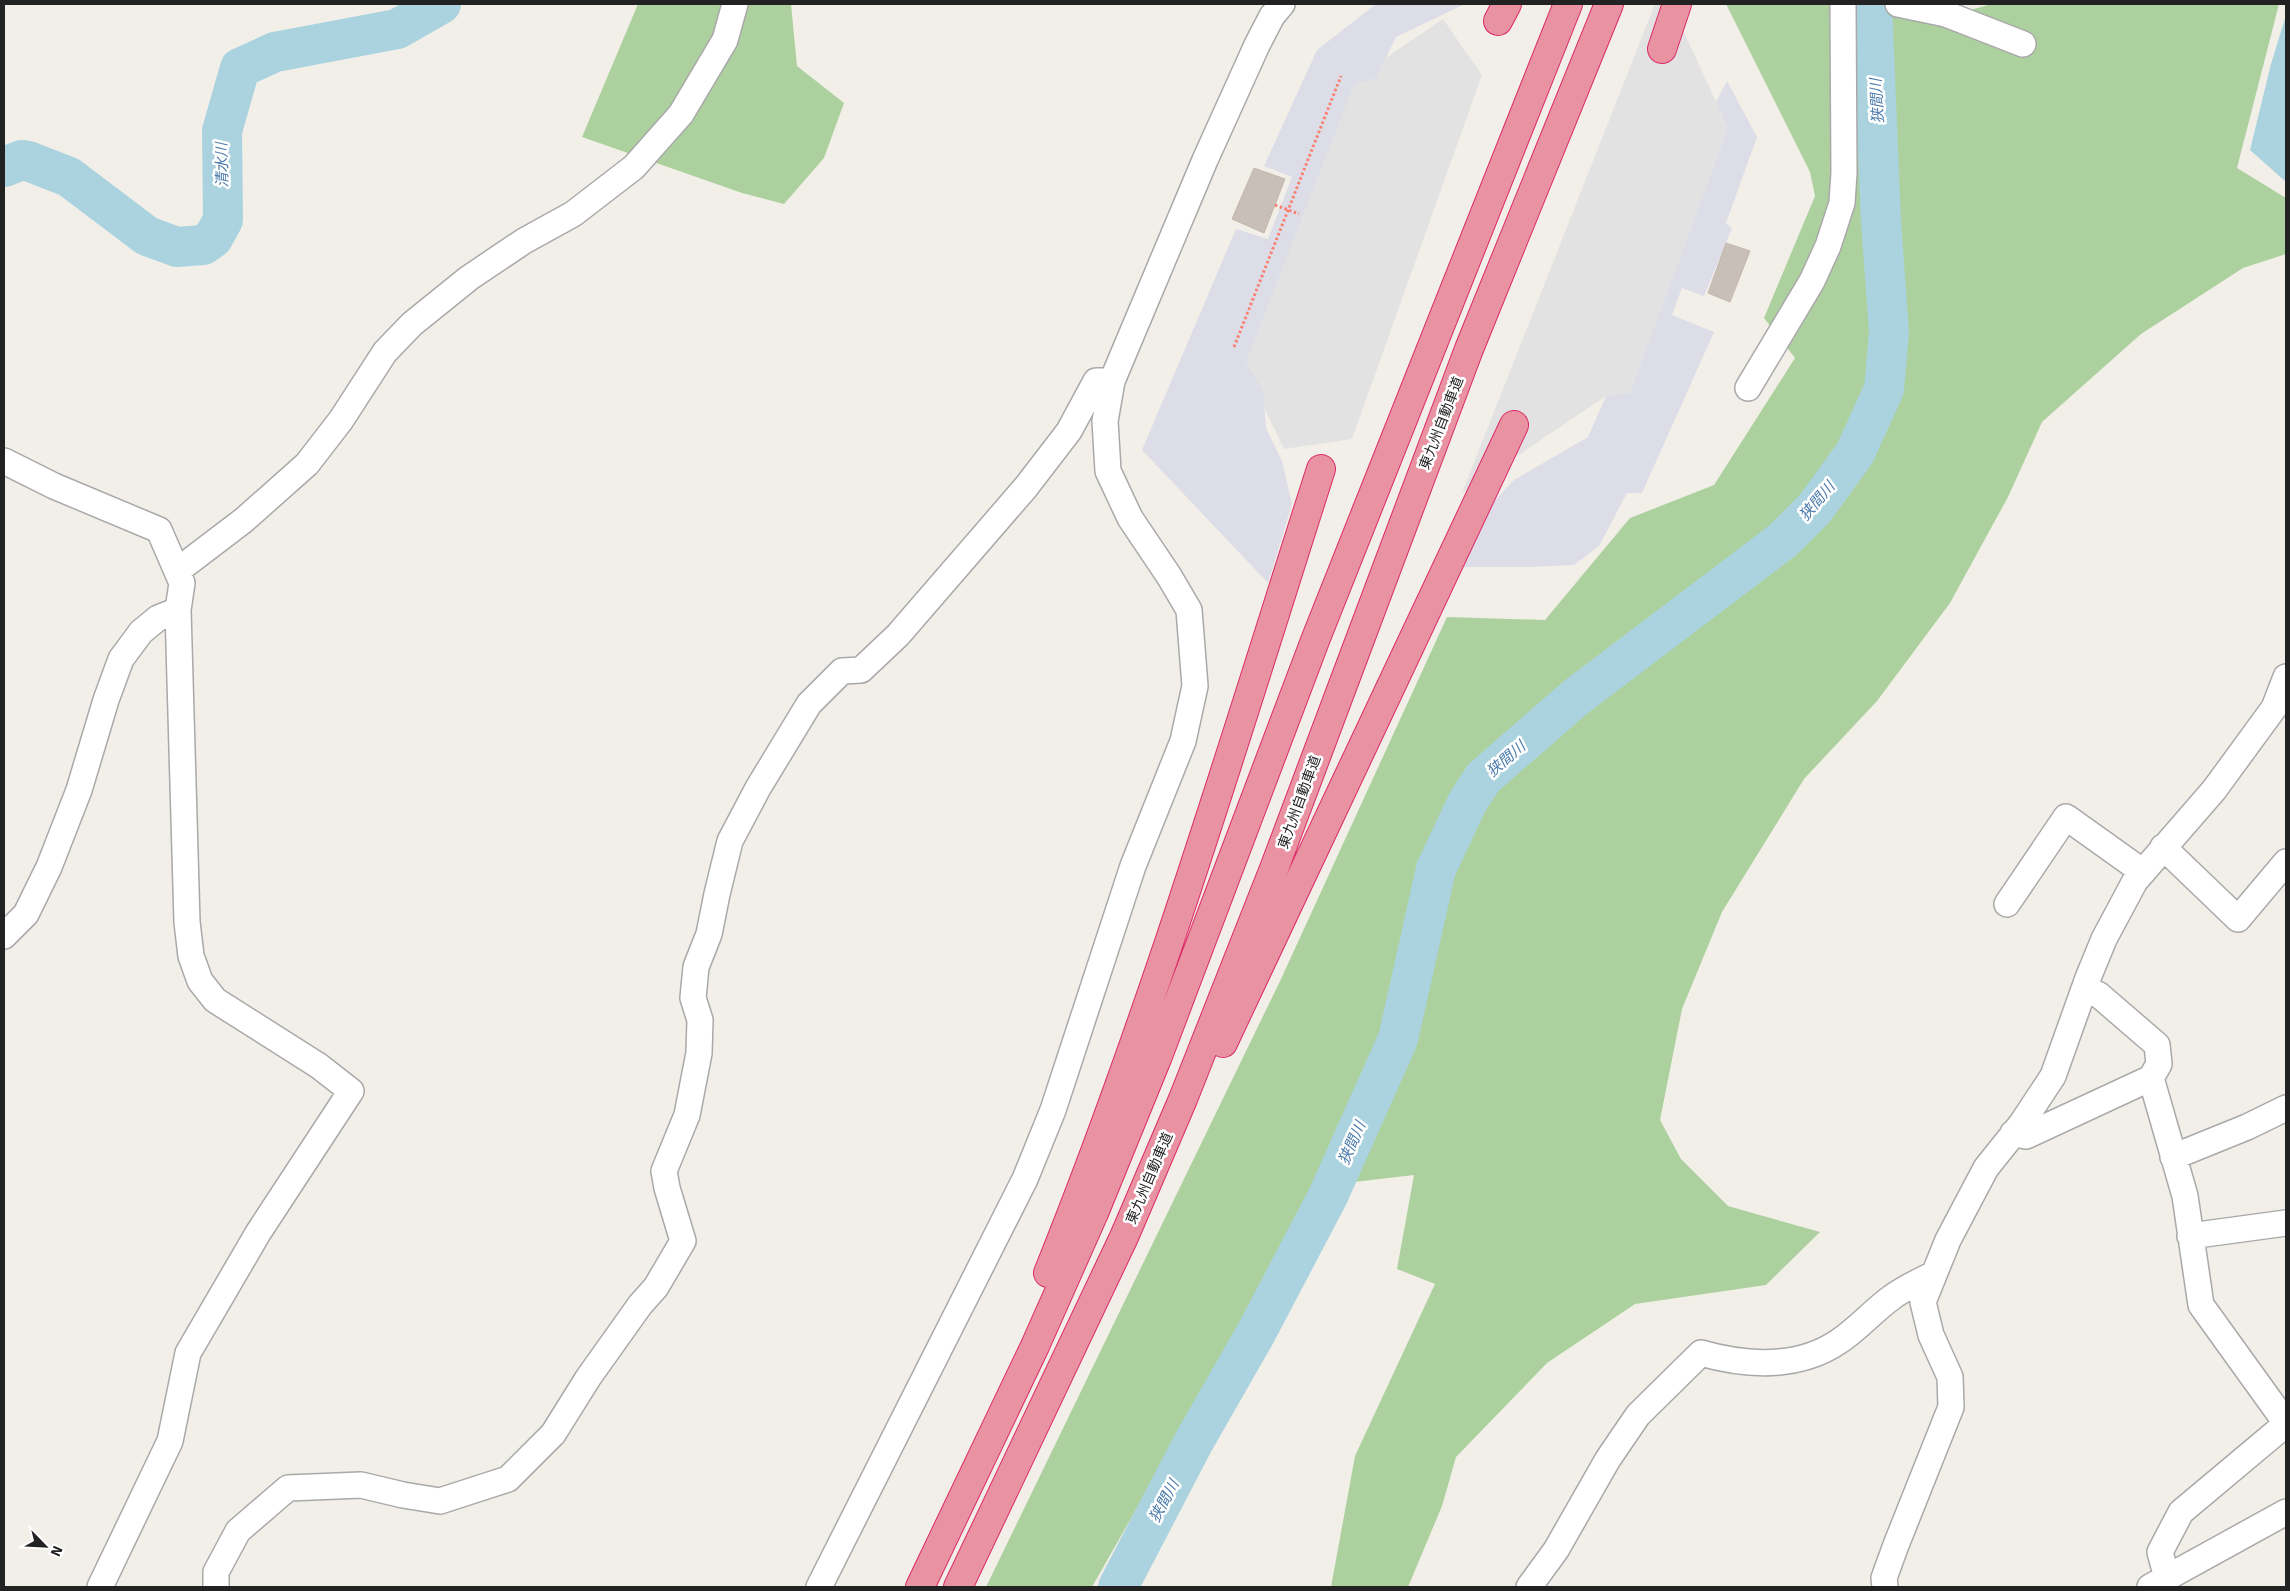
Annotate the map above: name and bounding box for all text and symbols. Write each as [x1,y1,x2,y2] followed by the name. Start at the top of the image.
[1867,76,1887,124] water label: 狭間川
[213,140,231,188] water label: 清水川
[1416,374,1467,472] street label: 東九州自動車道
[1796,476,1840,524] water label: 狭間川
[1483,736,1530,781] water label: 狭間川
[1275,753,1324,851] street label: 東九州自動車道
[1335,1117,1370,1167] water label: 狭間川
[1122,1130,1176,1227] street label: 東九州自動車道
[1145,1475,1183,1525] water label: 狭間川
[20,1521,70,1571] north arrow
[47,1543,66,1559] text: N

